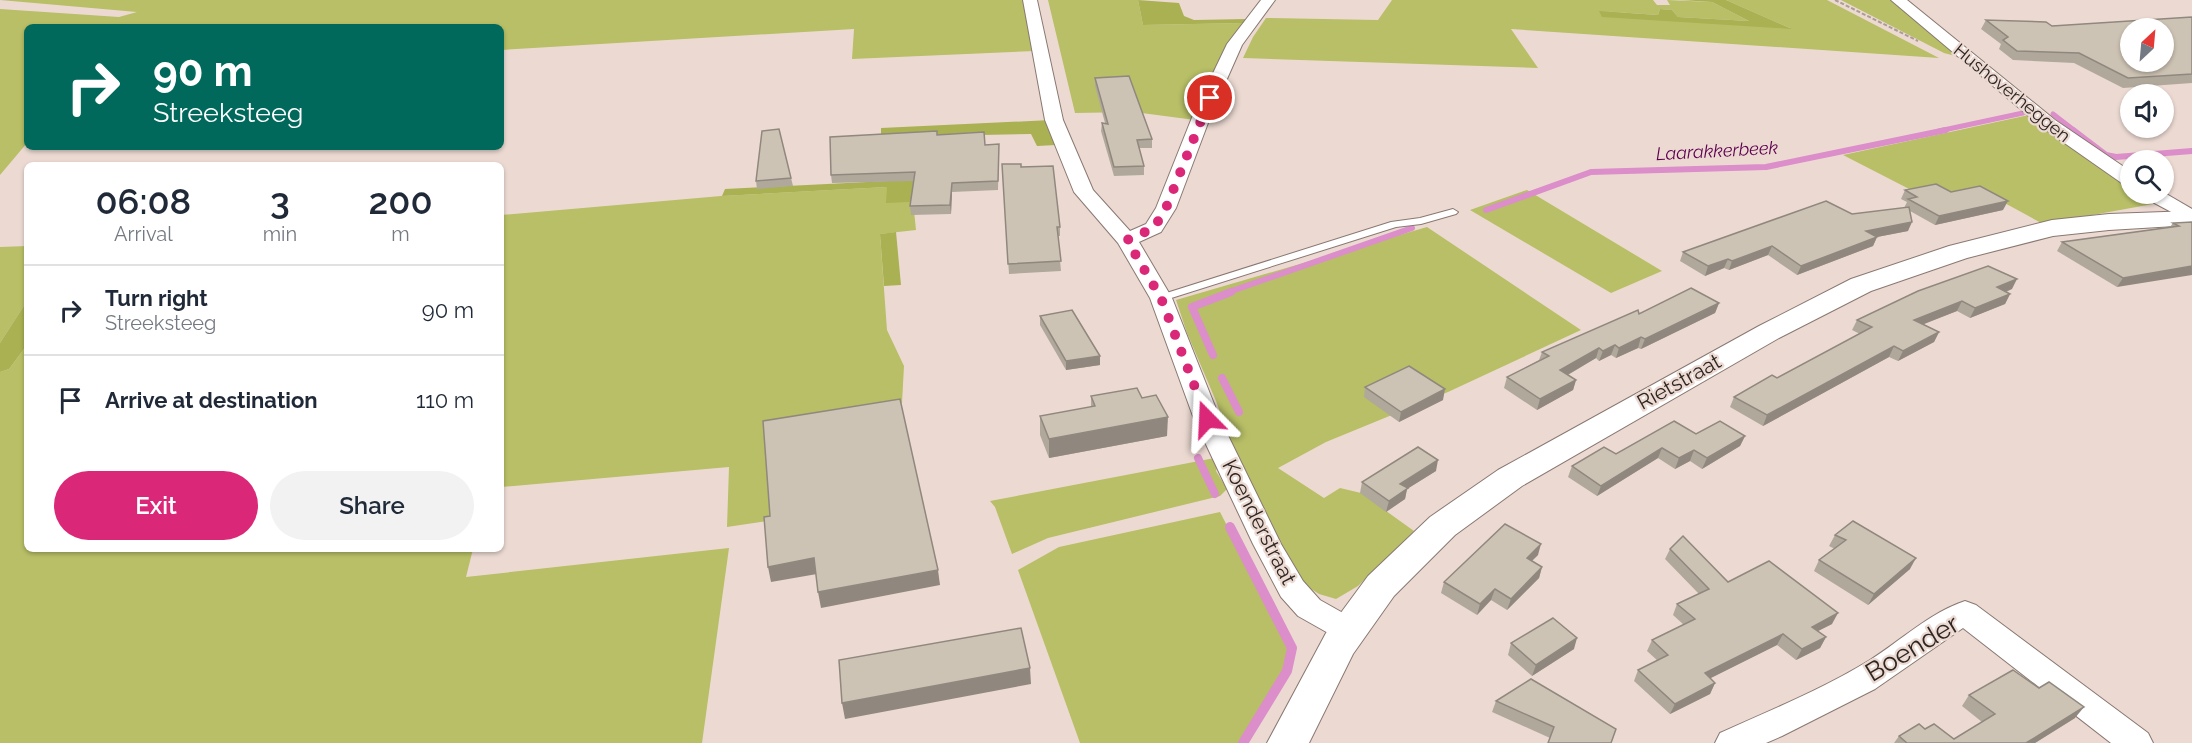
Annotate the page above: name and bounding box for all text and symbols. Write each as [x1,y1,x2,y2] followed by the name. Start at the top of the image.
[2120,18,2174,72] north arrow
[2120,18,2174,204] map controls
[1950,39,2075,146] street label: Hushoverheggen
[153,47,253,96] text: 90 m
[54,48,132,126] icon: right
[1184,72,1235,123] pin
[1193,81,1226,114] icon: arrive
[2120,84,2174,138] button: sound
[153,97,303,128] text: Streeksteeg
[1655,137,1779,164] water label: Laarakkerbeek
[2120,150,2174,204] button: search
[95,180,191,222] text: 06:08
[270,180,290,222] text: 3
[369,180,433,222] text: 200
[114,222,173,246] text: Arrival
[263,222,297,246] text: min
[391,222,410,246] text: m
[105,285,208,311] text: Turn right
[54,294,87,327] icon: right
[422,297,474,323] text: 90 m
[105,311,216,335] text: Streeksteeg
[1633,348,1725,415] street label: Rietstraat
[54,384,87,417] icon: arrive
[105,387,318,413] text: Arrive at destination
[416,387,474,413] text: 110 m
[1175,387,1239,451] position arrow
[1217,455,1302,588] street label: Koenderstraat
[54,471,258,540] button: Exit
[270,471,474,540] button: Share
[1860,608,1964,688] street label: Boender

